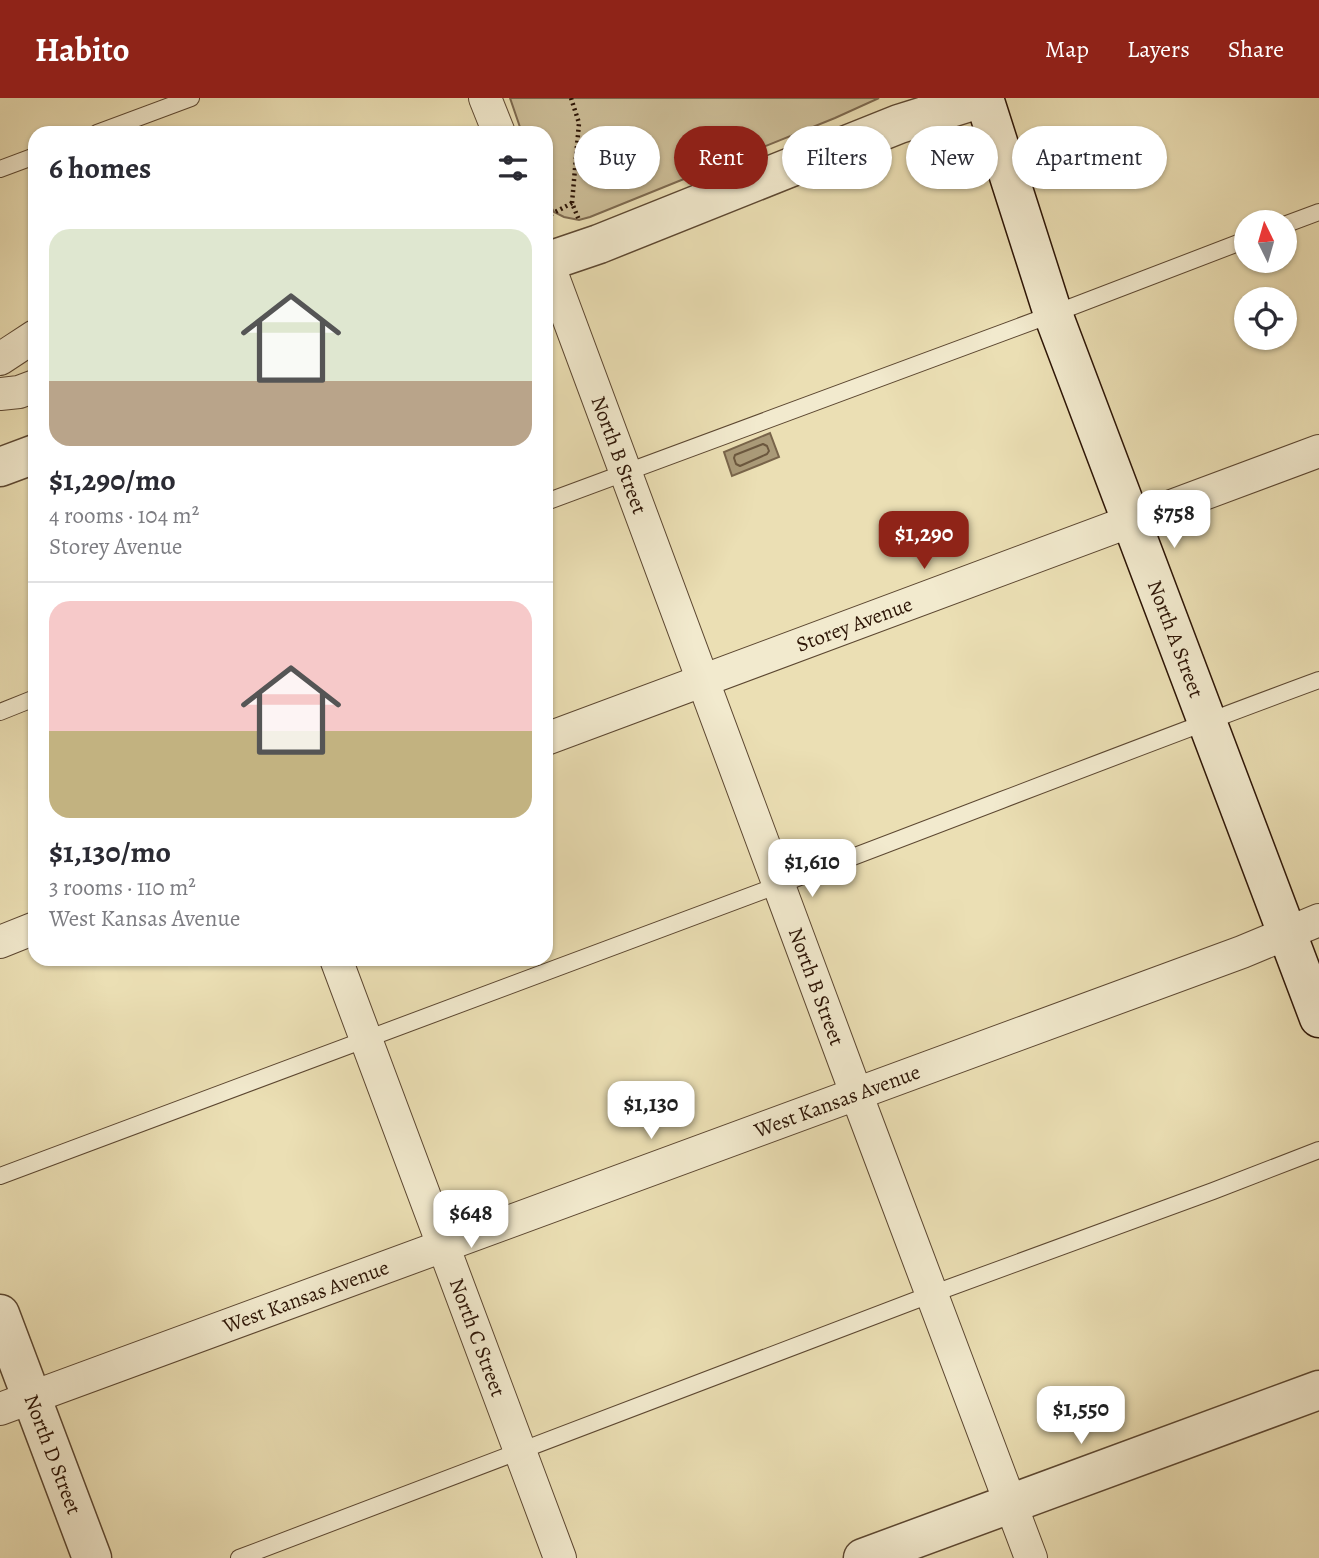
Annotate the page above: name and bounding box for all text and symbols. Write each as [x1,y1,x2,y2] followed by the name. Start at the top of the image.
[35,27,130,72] text: Habito
[1045,33,1089,65] text: Map
[1127,33,1190,65] text: Layers
[1228,33,1284,65] text: Share
[574,126,660,189] chip: Buy
[674,126,768,189] chip: Rent
[782,126,892,189] chip: Filters
[906,126,998,189] chip: New
[1012,126,1167,189] chip: Apartment
[49,148,151,188] text: 6 homes
[494,149,532,187] icon: filters
[1234,210,1297,273] north arrow
[1234,210,1297,350] map controls
[228,275,354,401] icon: home
[1234,287,1297,350] button: locate
[584,392,654,518] street label: North B Street
[49,460,176,500] text: $1,290/mo
[1133,490,1215,550] pin: $758
[1153,497,1195,528] text: $758
[49,500,199,531] text: 4 rooms · 104 m²
[867,512,981,571] pin: $1,290
[895,518,953,549] text: $1,290
[49,531,182,562] text: Storey Avenue
[1141,576,1211,702] street label: North A Street
[792,590,916,659] street label: Storey Avenue
[228,647,354,773] icon: home
[49,832,171,872] text: $1,130/mo
[755,840,869,899] pin: $1,610
[784,846,840,877] text: $1,610
[49,872,196,903] text: 3 rooms · 110 m²
[49,903,240,934] text: West Kansas Avenue
[782,923,851,1049] street label: North B Street
[749,1058,924,1145] street label: West Kansas Avenue
[594,1082,708,1141] pin: $1,130
[624,1088,678,1119] text: $1,130
[430,1190,512,1250] pin: $648
[449,1197,493,1228] text: $648
[218,1253,393,1340] street label: West Kansas Avenue
[443,1274,512,1401] street label: North C Street
[1024,1386,1138,1446] pin: $1,550
[18,1390,88,1518] street label: North D Street
[1053,1393,1109,1424] text: $1,550

